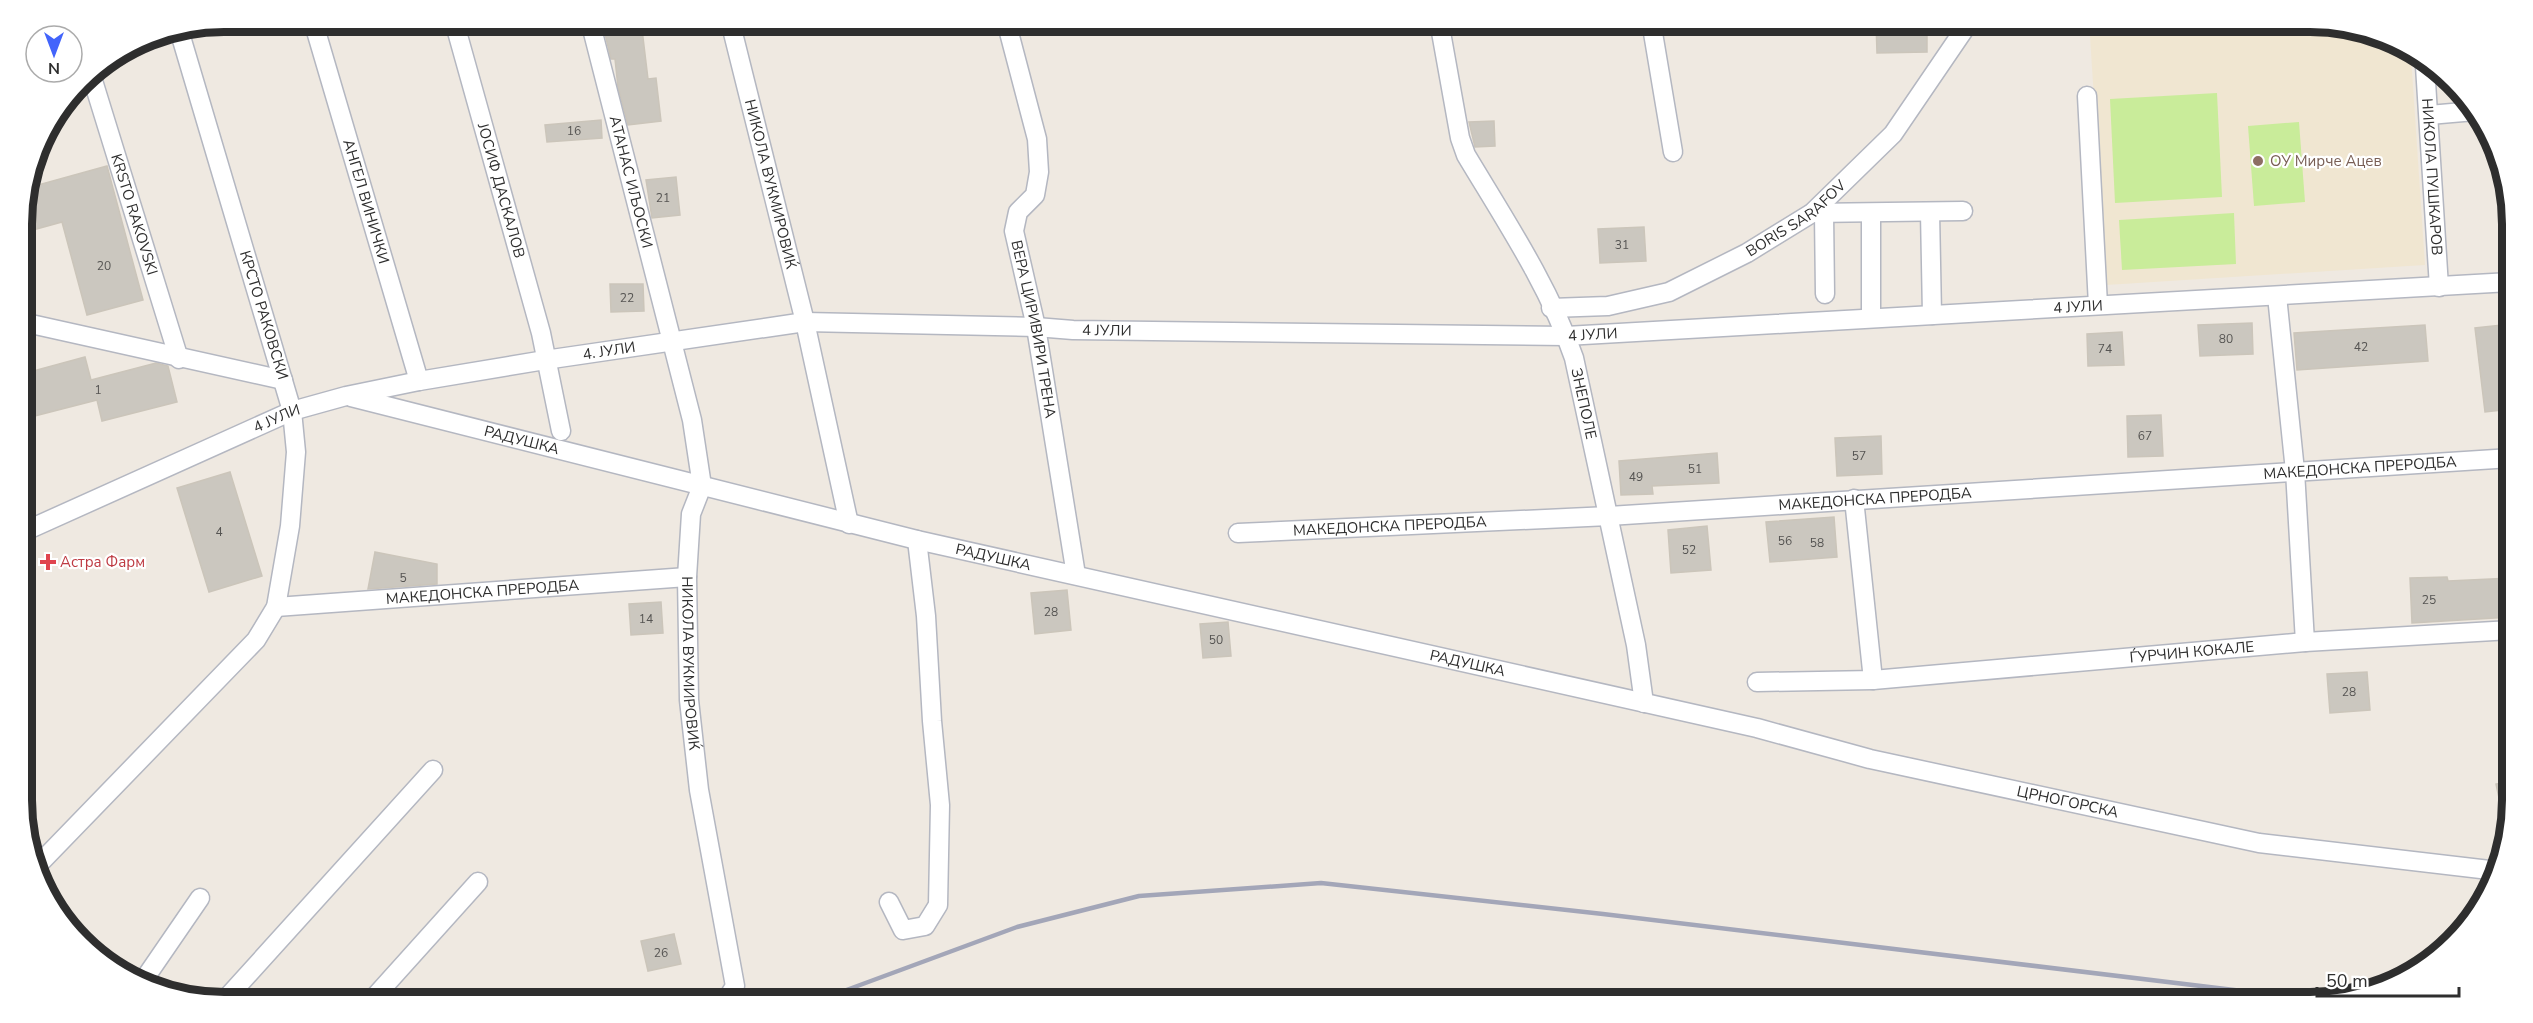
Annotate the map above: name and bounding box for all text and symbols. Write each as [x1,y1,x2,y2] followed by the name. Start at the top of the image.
[24,24,84,84] north arrow
[48,57,60,79] text: N
[740,97,801,271] street label: НИКОЛА ВУКМИРОВИЌ
[2417,98,2447,256] street label: НИКОЛА ПУШКАРОВ
[605,113,658,250] street label: AТАНАС ИЉОСКИ
[473,120,530,260] street label: ЈОСИФ ДАСКАЛОВ
[567,123,581,139] house number: 16
[338,137,394,266] street label: АНГЕЛ ВИНИЧКИ
[106,151,162,277] street label: KRSTO RAKOVSKI
[2270,151,2382,171] place label: ОУ Мирче Ацев
[2251,154,2265,168] marker: ОУ Мирче Ацев
[1742,175,1851,261] street label: BORIS SARAFOV
[656,190,670,206] house number: 21
[1615,237,1629,253] house number: 31
[1006,238,1061,420] street label: ВЕРА ЦИРИВИРИ ТРЕНА
[235,248,293,382] street label: КРСТО РАКОВСКИ
[97,258,111,274] house number: 20
[620,290,634,306] house number: 22
[2053,295,2103,318] street label: 4 ЈУЛИ
[1082,320,1132,341] street label: 4 ЈУЛИ
[1567,323,1618,346] street label: 4 ЈУЛИ
[2219,331,2233,347] house number: 80
[581,337,637,364] street label: 4. ЈУЛИ
[2354,339,2368,355] house number: 42
[2098,341,2112,357] house number: 74
[1566,366,1601,441] street label: ЗНЕПОЛЕ
[94,382,102,398] house number: 1
[250,399,302,437] street label: 4 ЈУЛИ
[482,421,561,459] street label: РАДУШКА
[2138,428,2152,444] house number: 67
[1852,448,1866,464] house number: 57
[2263,452,2457,484] street label: МАКЕДОНСКА ПРЕРОДБА
[1688,461,1702,477] house number: 51
[1629,469,1643,485] house number: 49
[1778,483,1972,515] street label: МАКЕДОНСКА ПРЕРОДБА
[1293,512,1487,540] street label: МАКЕДОНСКА ПРЕРОДБА
[215,524,223,540] house number: 4
[1778,533,1792,549] house number: 56
[1810,535,1824,551] house number: 58
[954,539,1033,575] street label: РАДУШКА
[1682,542,1696,558] house number: 52
[60,552,145,572] place label: Астра Фарм
[41,555,55,569] marker: Астра Фарм
[399,570,407,586] house number: 5
[385,575,580,609] street label: МАКЕДОНСКА ПРЕРОДБА
[677,576,705,751] street label: НИКОЛА ВУКМИРОВИЌ
[2422,592,2436,608] house number: 25
[1044,604,1058,620] house number: 28
[639,611,653,627] house number: 14
[1209,632,1223,648] house number: 50
[2129,637,2255,667] street label: ЃУРЧИН КОКАЛЕ
[1428,645,1507,681] street label: РАДУШКА
[2342,684,2356,700] house number: 28
[2015,781,2120,822] street label: ЦРНОГОРСКА
[654,945,668,961] house number: 26
[2317,960,2460,998] scale bar
[2326,969,2368,993] text: 50 m

